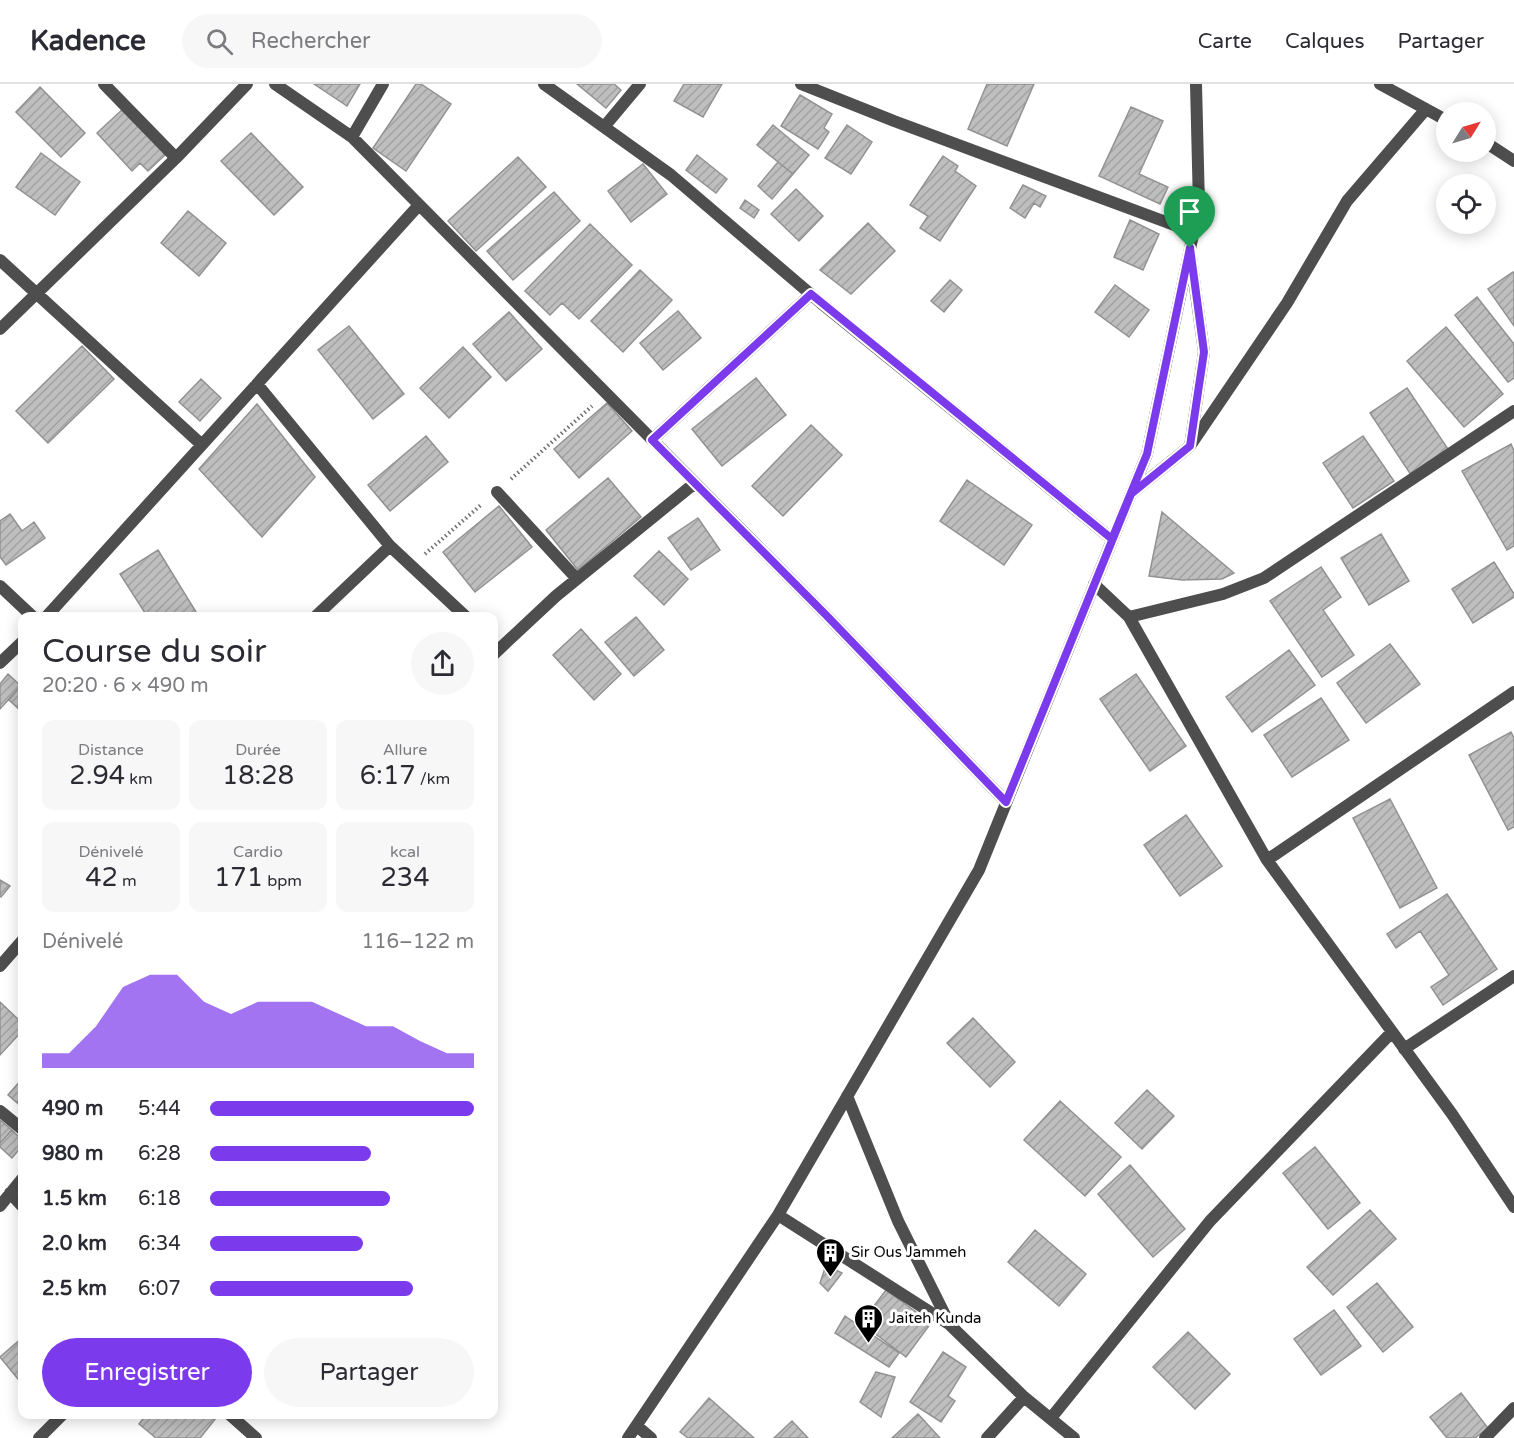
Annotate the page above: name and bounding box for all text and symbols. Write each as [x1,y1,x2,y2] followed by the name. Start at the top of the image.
[182,14,602,68] search box
[30,24,146,58] text: Kadence
[203,25,236,58] icon: search
[251,28,371,54] text: Rechercher
[1198,29,1252,54] text: Carte
[1285,29,1365,54] text: Calques
[1398,29,1484,54] text: Partager
[1436,102,1496,162] north arrow
[1436,102,1496,234] map controls
[1436,174,1496,234] button: locate
[1164,186,1215,248] pin
[1173,195,1206,228] icon: arrive
[42,632,267,671] text: Course du soir
[411,632,474,695] button: share
[42,674,209,698] text: 20:20 · 6 × 490 m
[78,740,144,760] text: Distance
[235,740,281,760] text: Durée
[383,740,427,760] text: Allure
[69,760,125,791] text: 2.94
[222,760,294,791] text: 18:28
[360,760,416,791] text: 6:17
[125,769,153,789] text: km
[416,769,450,789] text: /km
[79,842,143,862] text: Dénivelé
[233,842,283,862] text: Cardio
[390,842,420,862] text: kcal
[85,862,118,893] text: 42
[214,862,263,893] text: 171
[381,862,429,893] text: 234
[118,871,137,891] text: m
[263,871,302,891] text: bpm
[42,930,123,954] text: Dénivelé
[361,930,474,954] text: 116–122 m
[42,1097,103,1121] text: 490 m
[138,1097,181,1121] text: 5:44
[42,1142,103,1166] text: 980 m
[138,1142,181,1166] text: 6:28
[42,1187,107,1211] text: 1.5 km
[138,1187,181,1211] text: 6:18
[42,1232,107,1256] text: 2.0 km
[138,1232,181,1256] text: 6:34
[814,1236,846,1278] building icon: Sir Ous Jammeh
[851,1243,966,1261] place label: Sir Ous Jammeh
[42,1277,107,1301] text: 2.5 km
[138,1277,181,1301] text: 6:07
[852,1302,884,1344] building icon: Jaiteh Kunda
[889,1309,982,1327] place label: Jaiteh Kunda
[42,1338,252,1407] button: Enregistrer
[264,1338,474,1407] button: Partager

